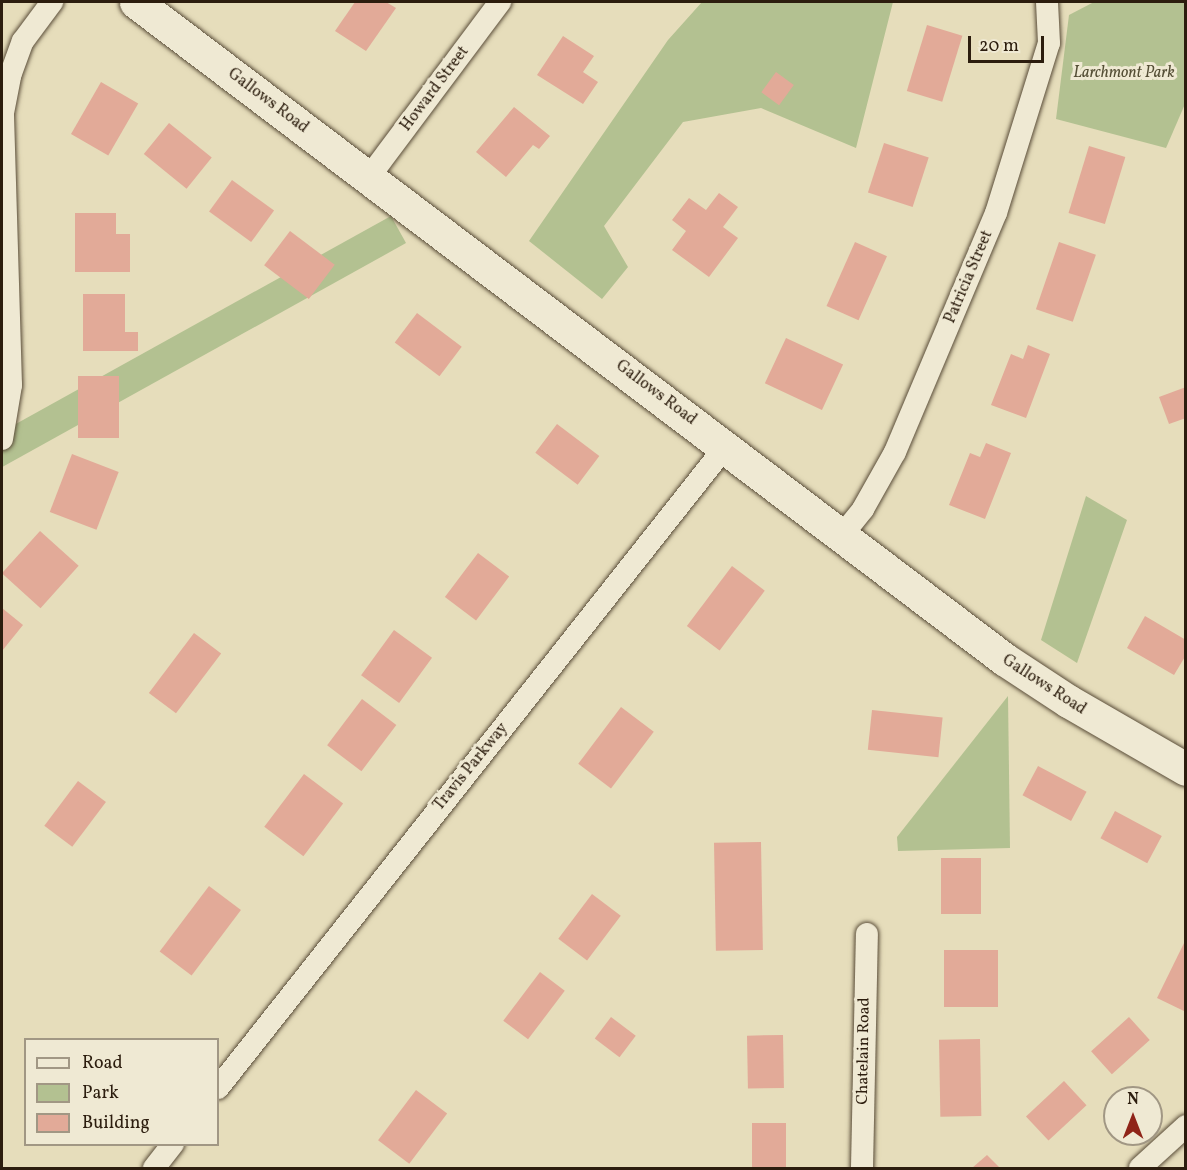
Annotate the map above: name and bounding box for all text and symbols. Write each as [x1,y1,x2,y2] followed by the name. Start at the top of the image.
[971,24,1048,62] scale bar
[979,34,1019,59] text: 20 m
[397,43,473,135] street label: Howard Street
[1073,63,1175,83] park label: Larchmont Park
[224,64,312,138] street label: Gallows Road
[941,228,997,326] street label: Patricia Street
[612,356,700,430] street label: Gallows Road
[998,651,1090,719] street label: Gallows Road
[430,719,512,815] street label: Travis Parkway
[853,997,875,1105] street label: Chatelain Road
[24,1038,219,1146] legend
[82,1051,123,1076] text: Road
[82,1081,119,1106] text: Park
[1103,1086,1163,1146] north arrow
[1127,1089,1139,1111] text: N
[82,1111,150,1136] text: Building

